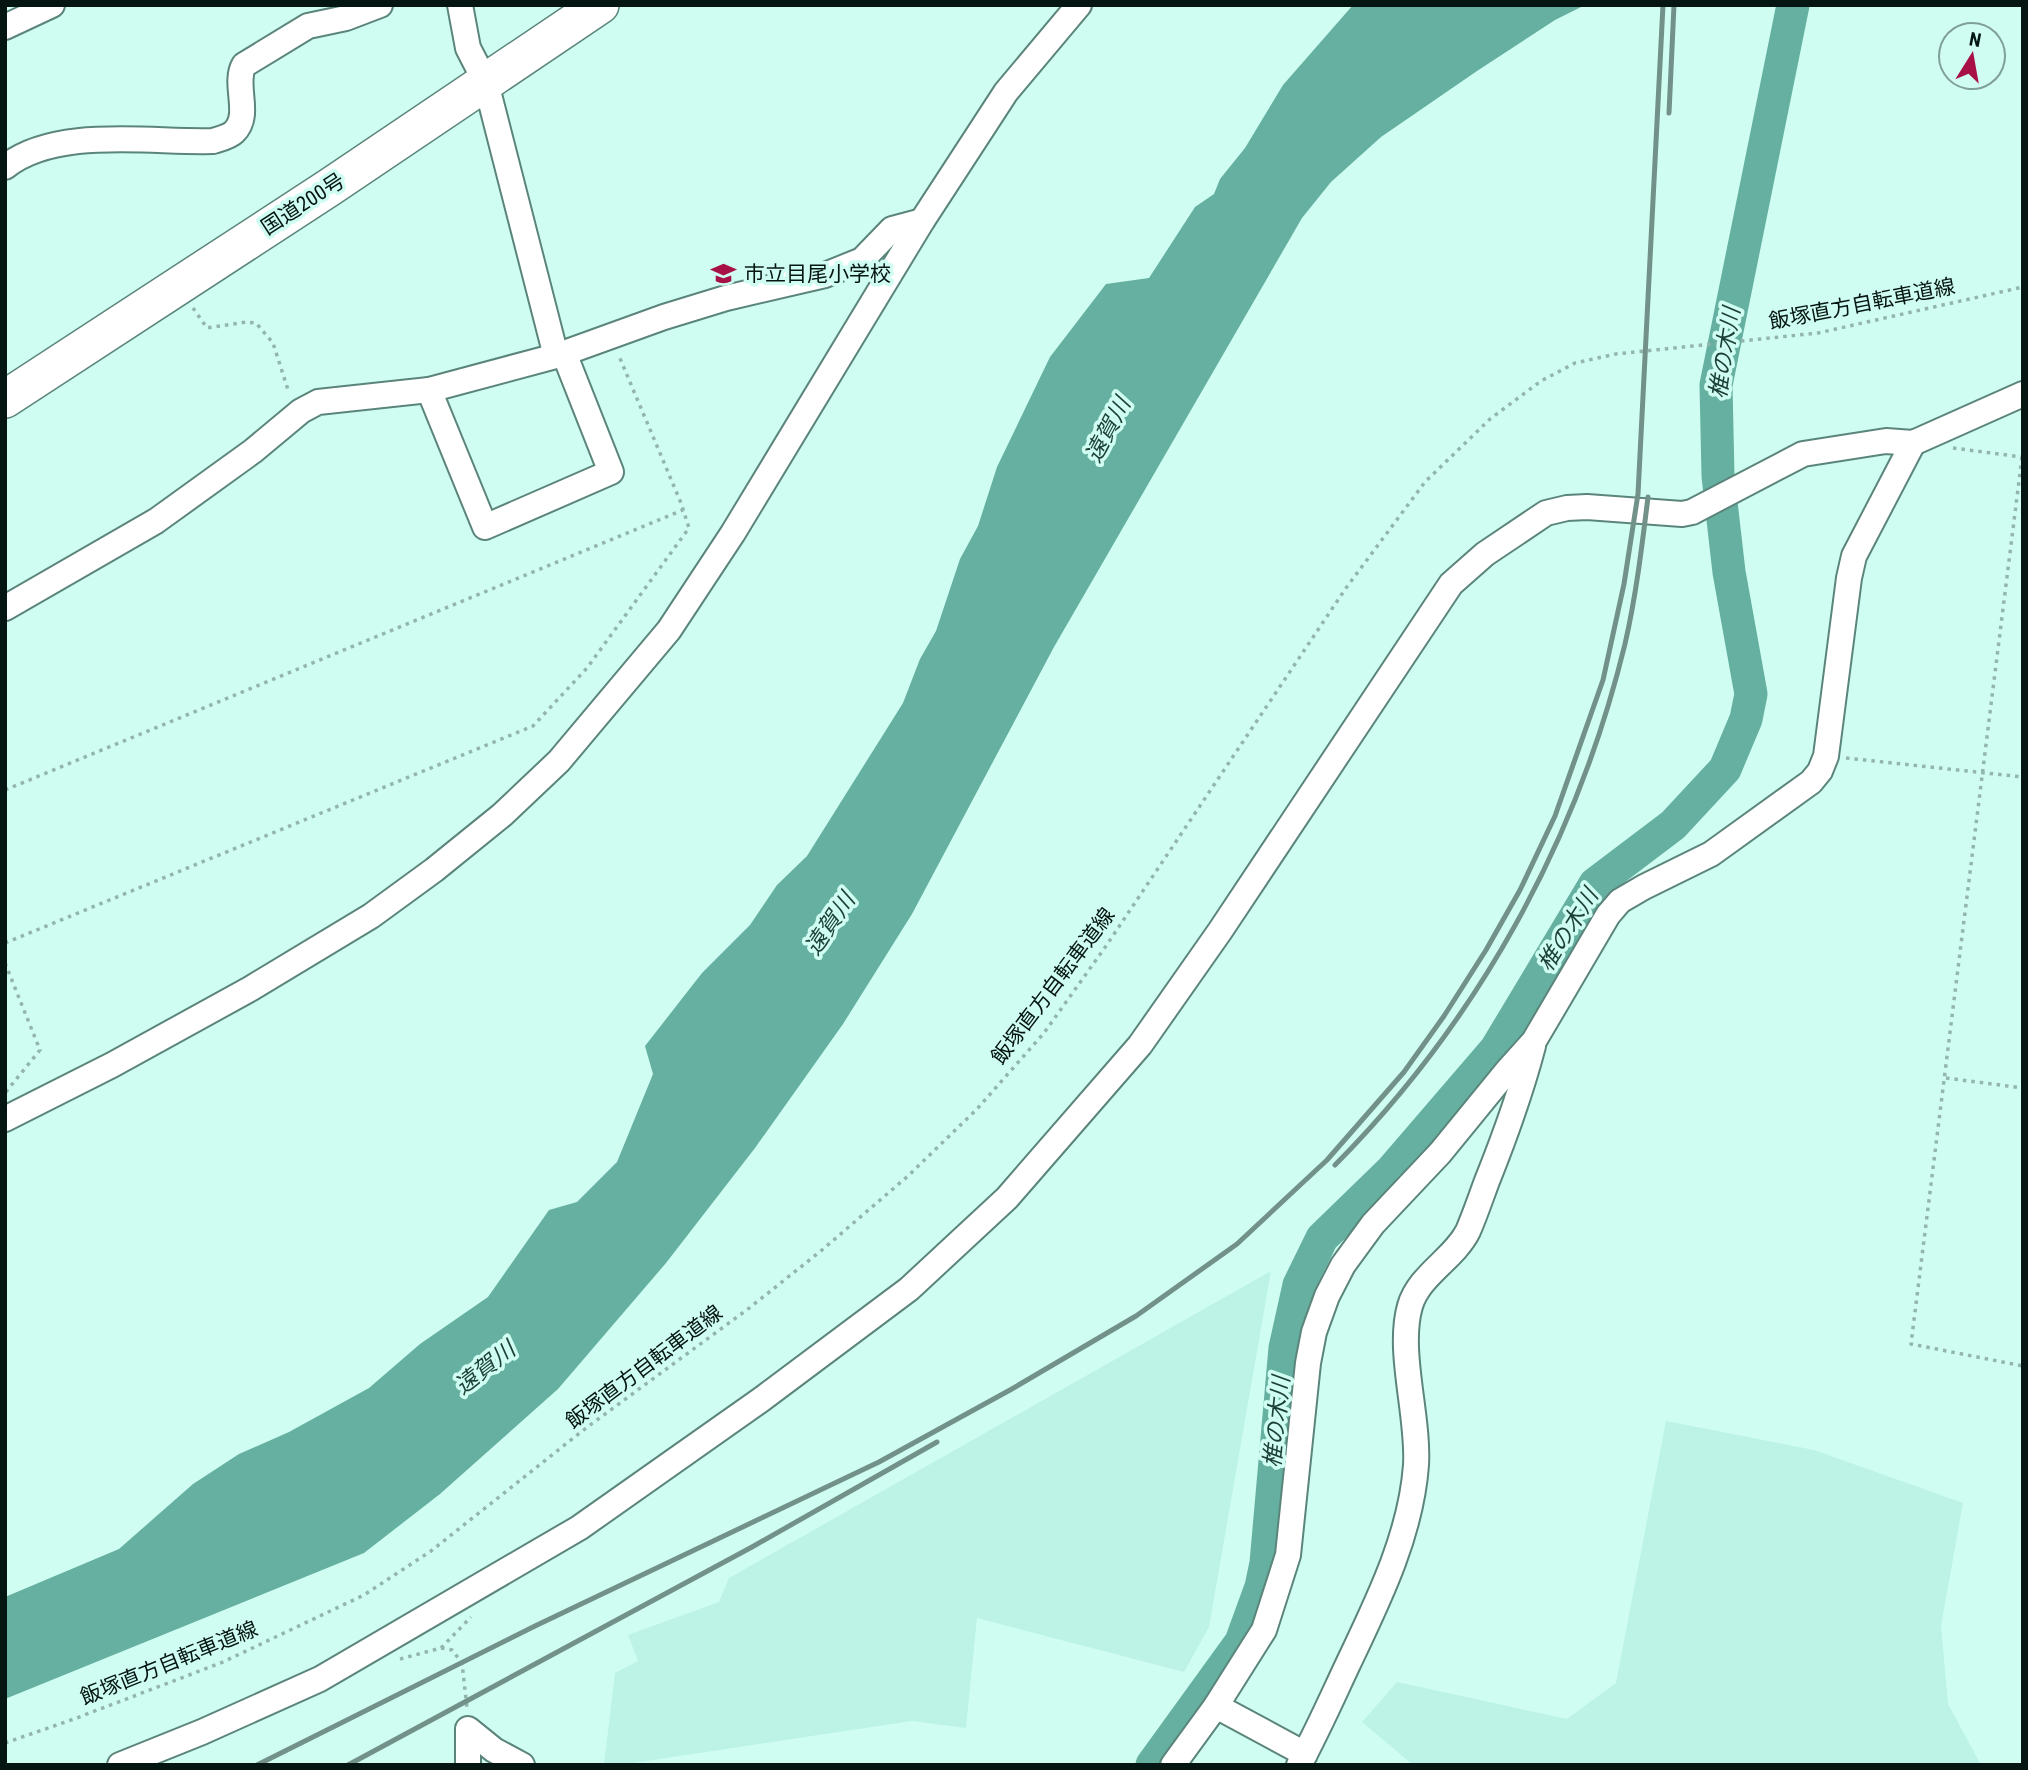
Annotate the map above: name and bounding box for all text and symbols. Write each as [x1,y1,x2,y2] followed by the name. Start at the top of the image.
[1937,21,2007,91] north arrow
[1967,27,1983,52] text: N
[257,168,349,240] street label: 国道200号
[710,260,738,288] school or university icon: 市立目尾小学校
[744,262,891,286] place label: 市立目尾小学校
[1767,274,1957,334] street label: 飯塚直方自転車道線
[1704,302,1746,401] water label: 椎の木川
[1080,391,1138,467] water label: 遠賀川
[1532,881,1605,976] water label: 椎の木川
[800,885,862,960] water label: 遠賀川
[987,903,1119,1069] street label: 飯塚直方自転車道線
[561,1301,727,1433] street label: 飯塚直方自転車道線
[450,1334,523,1400] water label: 遠賀川
[1259,1372,1296,1469] water label: 椎の木川
[77,1616,261,1710] street label: 飯塚直方自転車道線

